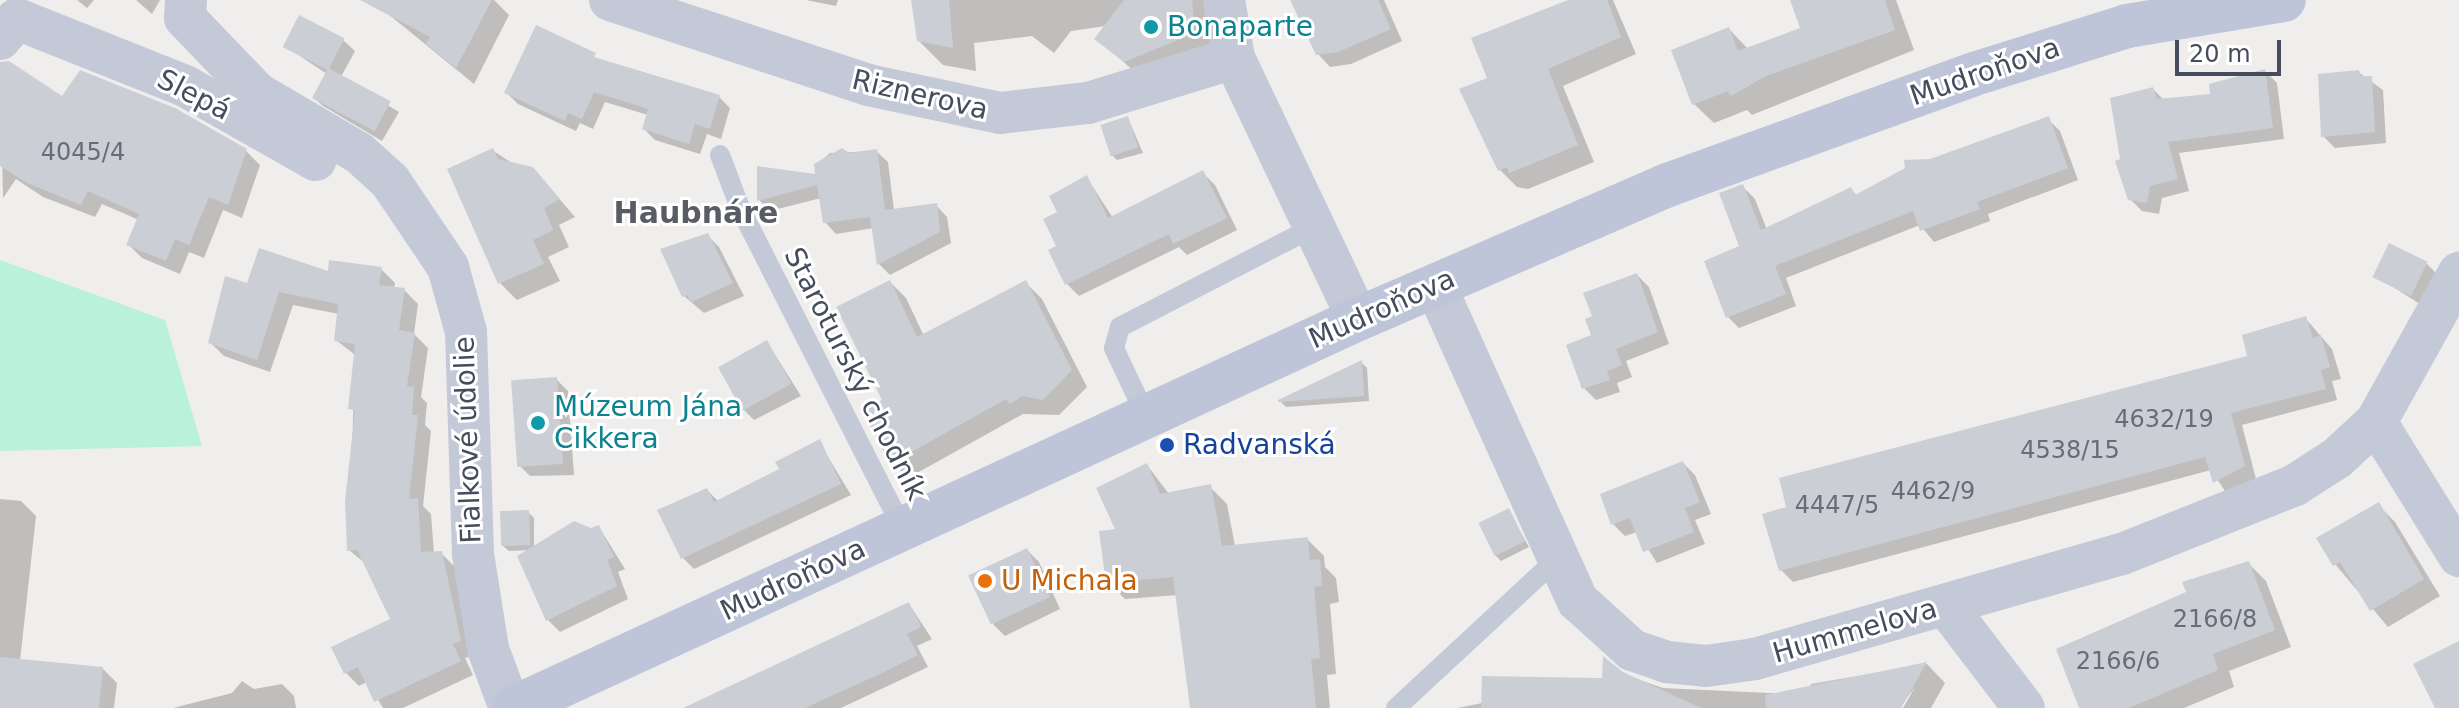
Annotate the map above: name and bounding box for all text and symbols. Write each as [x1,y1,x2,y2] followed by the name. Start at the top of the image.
[1167,10,1313,44] place label: Bonaparte
[1142,18,1160,36] marker: Bonaparte
[2179,24,2285,74] scale bar
[1906,31,2064,113] street label: Mudroňova
[2189,40,2251,68] text: 20 m
[152,62,236,128] street label: Slepá
[849,63,991,127] street label: Riznerova
[41,139,125,167] house number: 4045/4
[614,195,778,231] district label: Haubnáre
[777,242,933,506] street label: Staroturský chodník
[1304,262,1460,356] street label: Mudroňova
[448,336,488,544] street label: Fialkové údolie
[554,390,742,456] place label: Múzeum Jána Cikkera
[2114,406,2214,434] house number: 4632/19
[529,414,547,432] marker: Múzeum Jána Cikkera
[1183,428,1336,462] place label: Radvanská
[1158,436,1176,454] marker: Radvanská
[2020,437,2120,465] house number: 4538/15
[1891,478,1975,506] house number: 4462/9
[1795,492,1879,520] house number: 4447/5
[715,532,871,628] street label: Mudroňova
[1001,564,1138,598] place label: U Michala
[976,572,994,590] marker: U Michala
[1769,592,1941,670] street label: Hummelova
[2173,606,2257,634] house number: 2166/8
[2076,648,2160,676] house number: 2166/6

